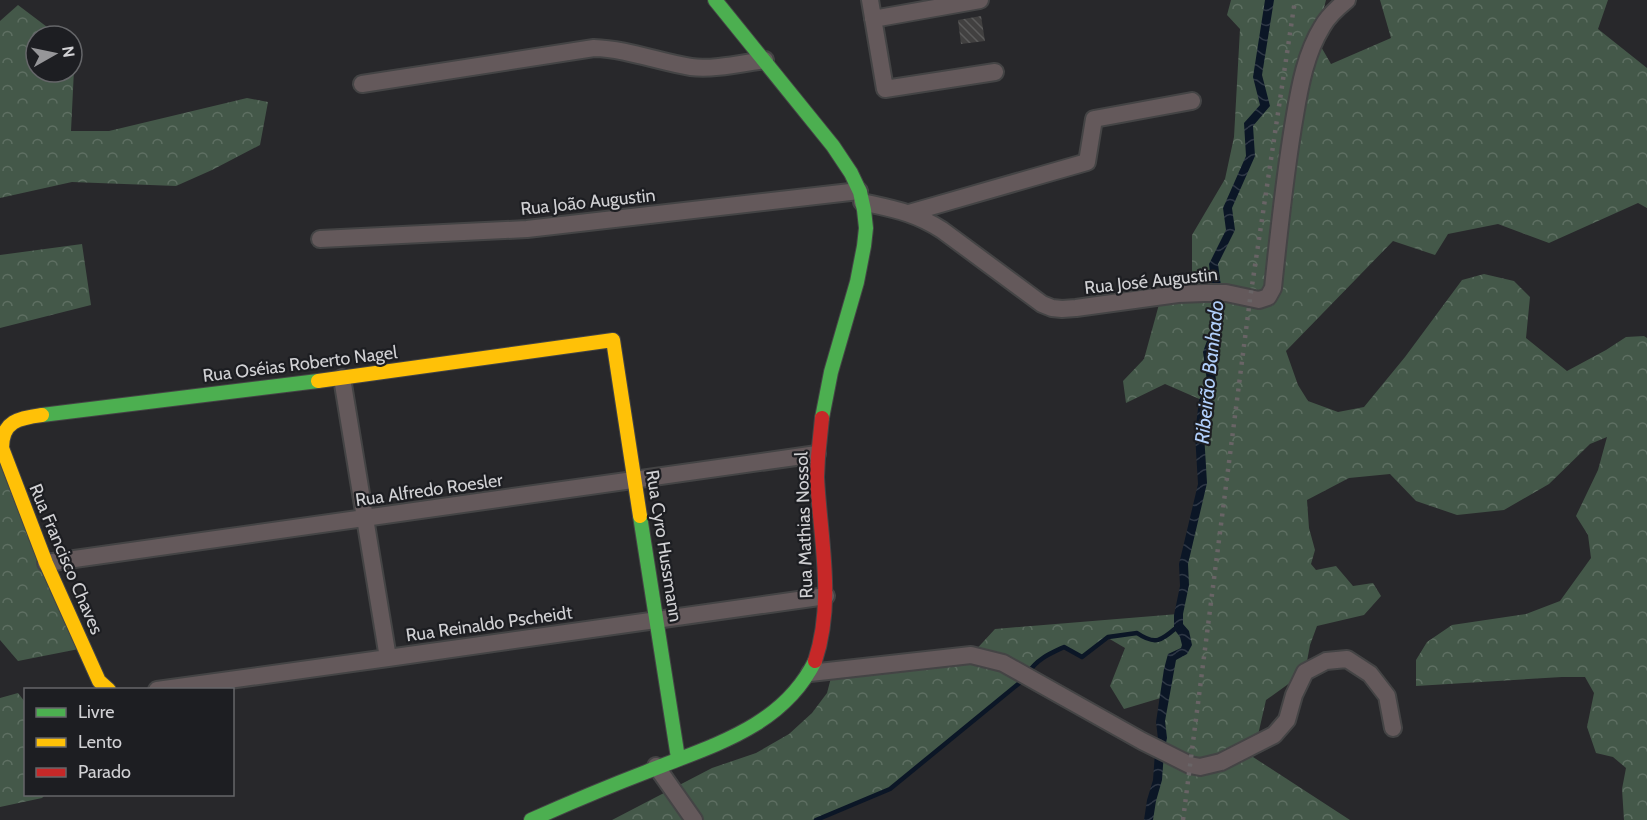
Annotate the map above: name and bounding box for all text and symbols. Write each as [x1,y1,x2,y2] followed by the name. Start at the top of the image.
[24,24,84,84] north arrow
[58,45,79,59] text: N
[519,184,657,220] street label: Rua João Augustin
[1083,263,1219,299] street label: Rua José Augustin
[1190,299,1228,445] water label: Ribeirão Banhado
[201,341,399,387] street label: Rua Oséias Roberto Nagel
[790,450,818,599] street label: Rua Mathias Nossol
[641,468,687,624] street label: Rua Cyro Hussmann
[354,469,504,511] street label: Rua Alfredo Roesler
[24,480,108,638] street label: Rua Francisco Chaves
[404,601,574,647] street label: Rua Reinaldo Pscheidt
[24,688,234,796] legend
[78,701,114,723] text: Livre
[78,731,122,753] text: Lento
[78,761,131,783] text: Parado

